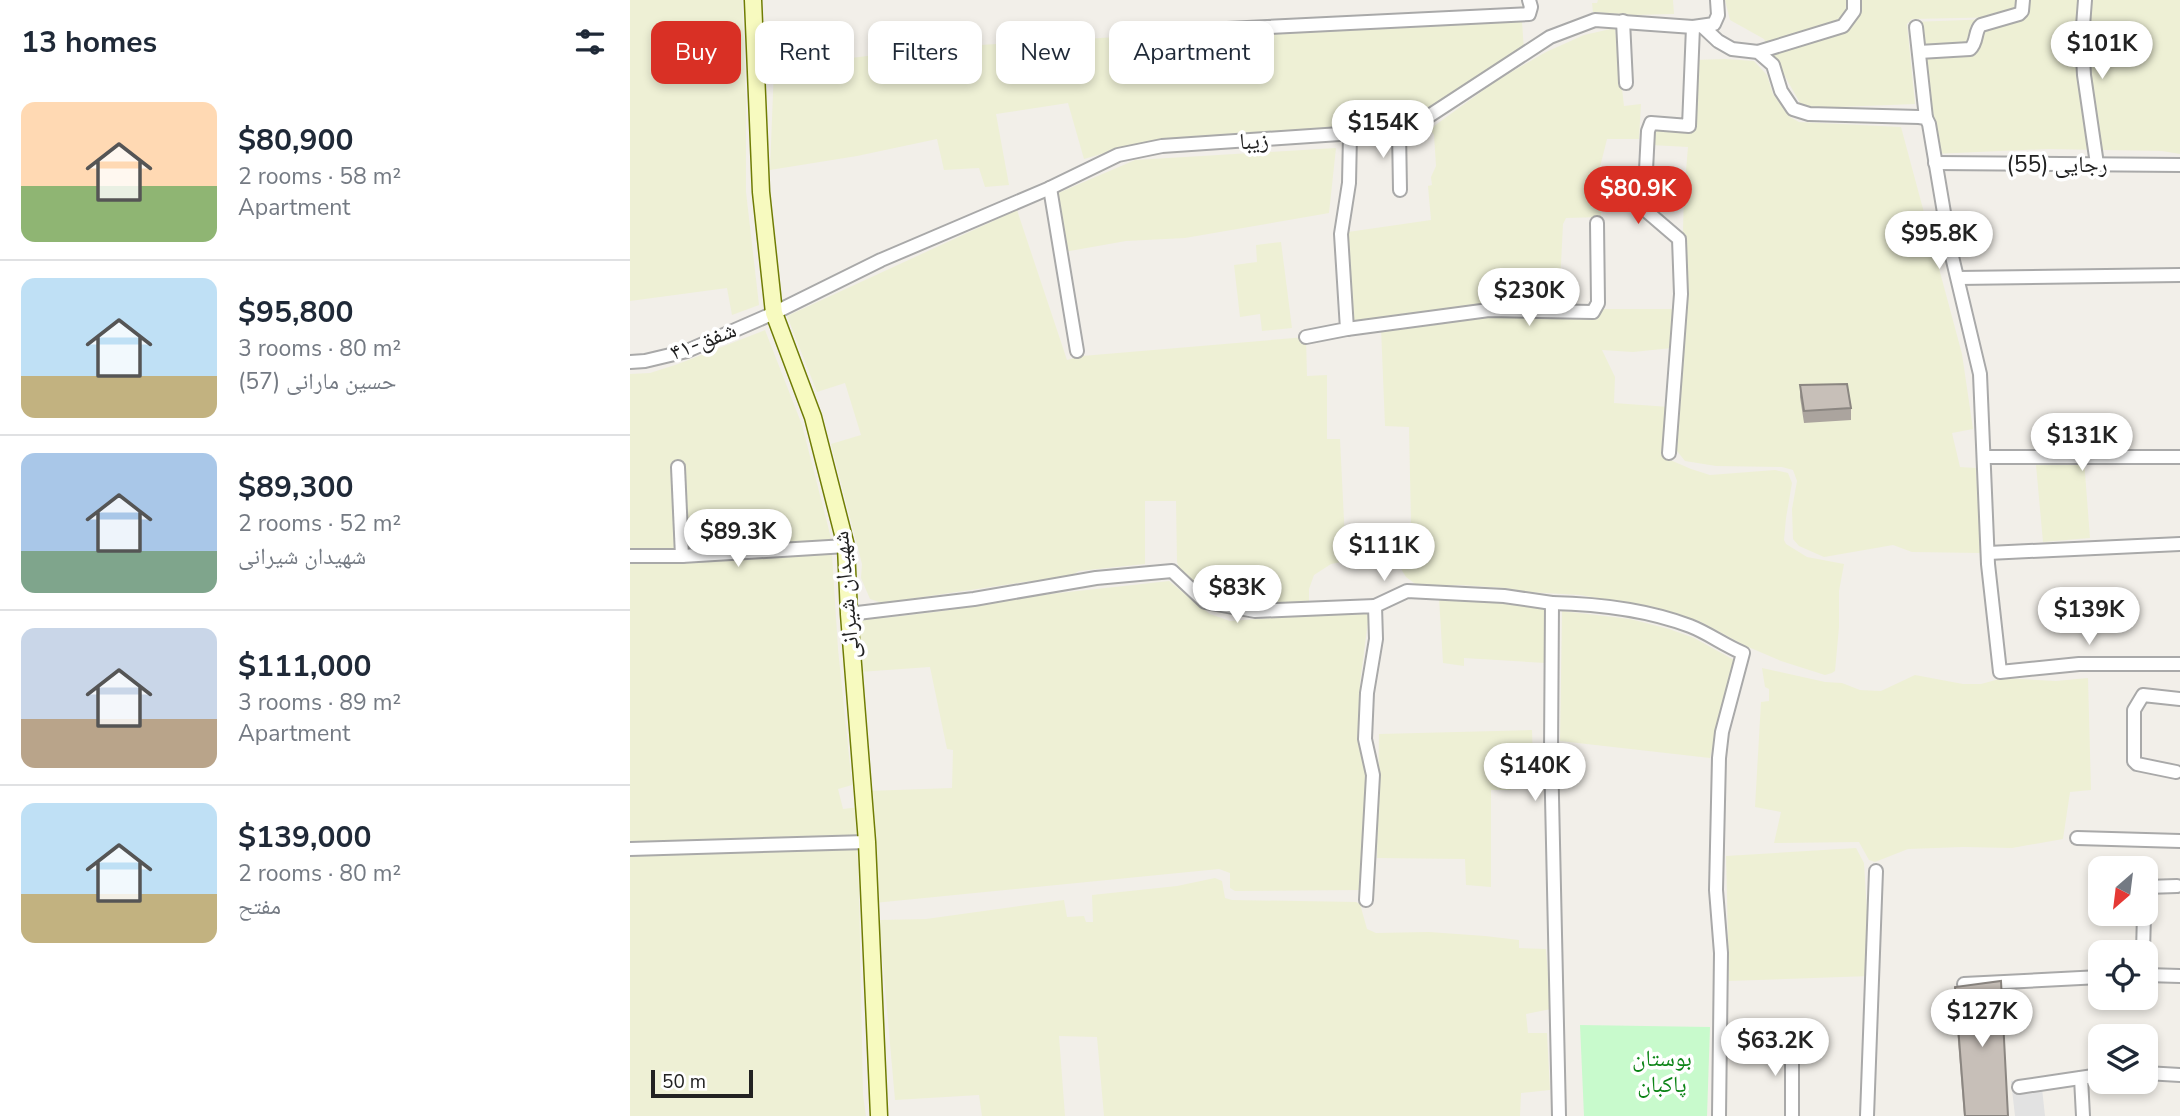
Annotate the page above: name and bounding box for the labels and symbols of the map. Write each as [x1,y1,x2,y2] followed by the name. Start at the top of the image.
[2053,22,2151,81] pin: $101K
[1334,100,1432,160] pin: $154K
[1239,125,1269,157] street label: زیبا
[2006,149,2108,180] street label: رجایی (55)
[1581,166,1695,226] pin: $80.9K
[1882,212,1996,271] pin: $95.8K
[1480,268,1578,328] pin: $230K
[665,314,741,368] street label: شفق-۴۱
[2033,414,2131,473] pin: $131K
[681,510,795,569] pin: $89.3K
[1335,524,1433,583] pin: $111K
[825,530,867,660] street label: شهیدان شیرانی
[1196,566,1278,625] pin: $83K
[2040,588,2138,647] pin: $139K
[1486,744,1584,803] pin: $140K
[2088,856,2158,926] north arrow
[1933,990,2031,1049] pin: $127K
[1718,1018,1832,1078] pin: $63.2K
[1632,1043,1692,1100] park label: بوستان پاکبان
[651,1067,752,1099] scale bar

